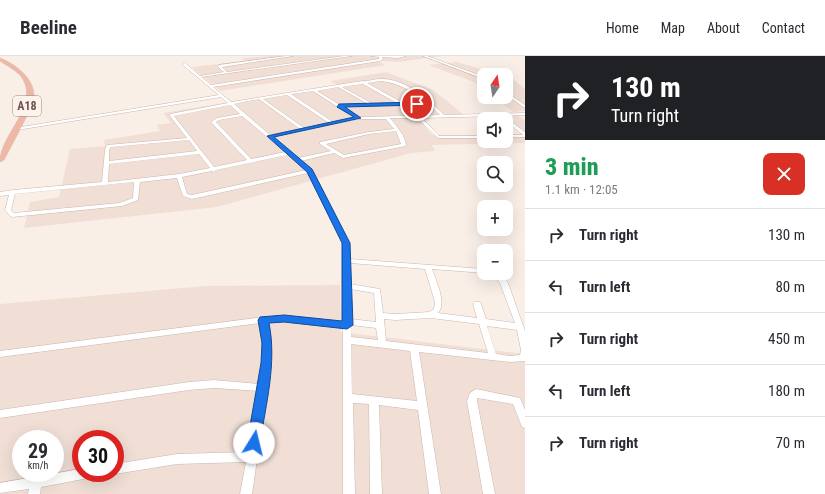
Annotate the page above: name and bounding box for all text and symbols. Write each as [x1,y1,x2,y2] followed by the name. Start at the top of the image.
[20,16,77,39] text: Beeline
[606,20,639,36] text: Home
[661,20,685,36] text: Map
[707,20,740,36] text: About
[762,20,805,36] text: Contact
[477,68,513,104] north arrow
[477,68,513,280] map controls
[611,71,681,104] text: 130 m
[545,72,597,124] icon: right
[400,87,434,121] pin
[406,93,428,115] icon: arrive
[13,96,41,116] road number: A18
[611,105,679,126] text: Turn right
[477,112,513,148] button: sound
[545,153,599,181] text: 3 min
[763,153,805,195] button: close
[477,156,513,192] button: search
[545,182,618,197] text: 1.1 km · 12:05
[477,200,513,236] button: +
[545,224,567,246] icon: right
[579,226,638,244] text: Turn right
[768,226,805,244] text: 130 m
[477,244,513,280] button: −
[545,276,567,298] icon: left
[579,278,630,296] text: Turn left
[775,278,805,296] text: 80 m
[545,328,567,350] icon: right
[579,330,638,348] text: Turn right
[768,330,805,348] text: 450 m
[545,380,567,402] icon: left
[579,382,630,400] text: Turn left
[768,382,805,400] text: 180 m
[233,422,275,464] position arrow
[72,430,124,482] speed limit sign: 30
[545,432,567,454] icon: right
[579,434,638,452] text: Turn right
[775,434,805,452] text: 70 m
[28,439,48,463] text: 29
[28,460,48,471] text: km/h

